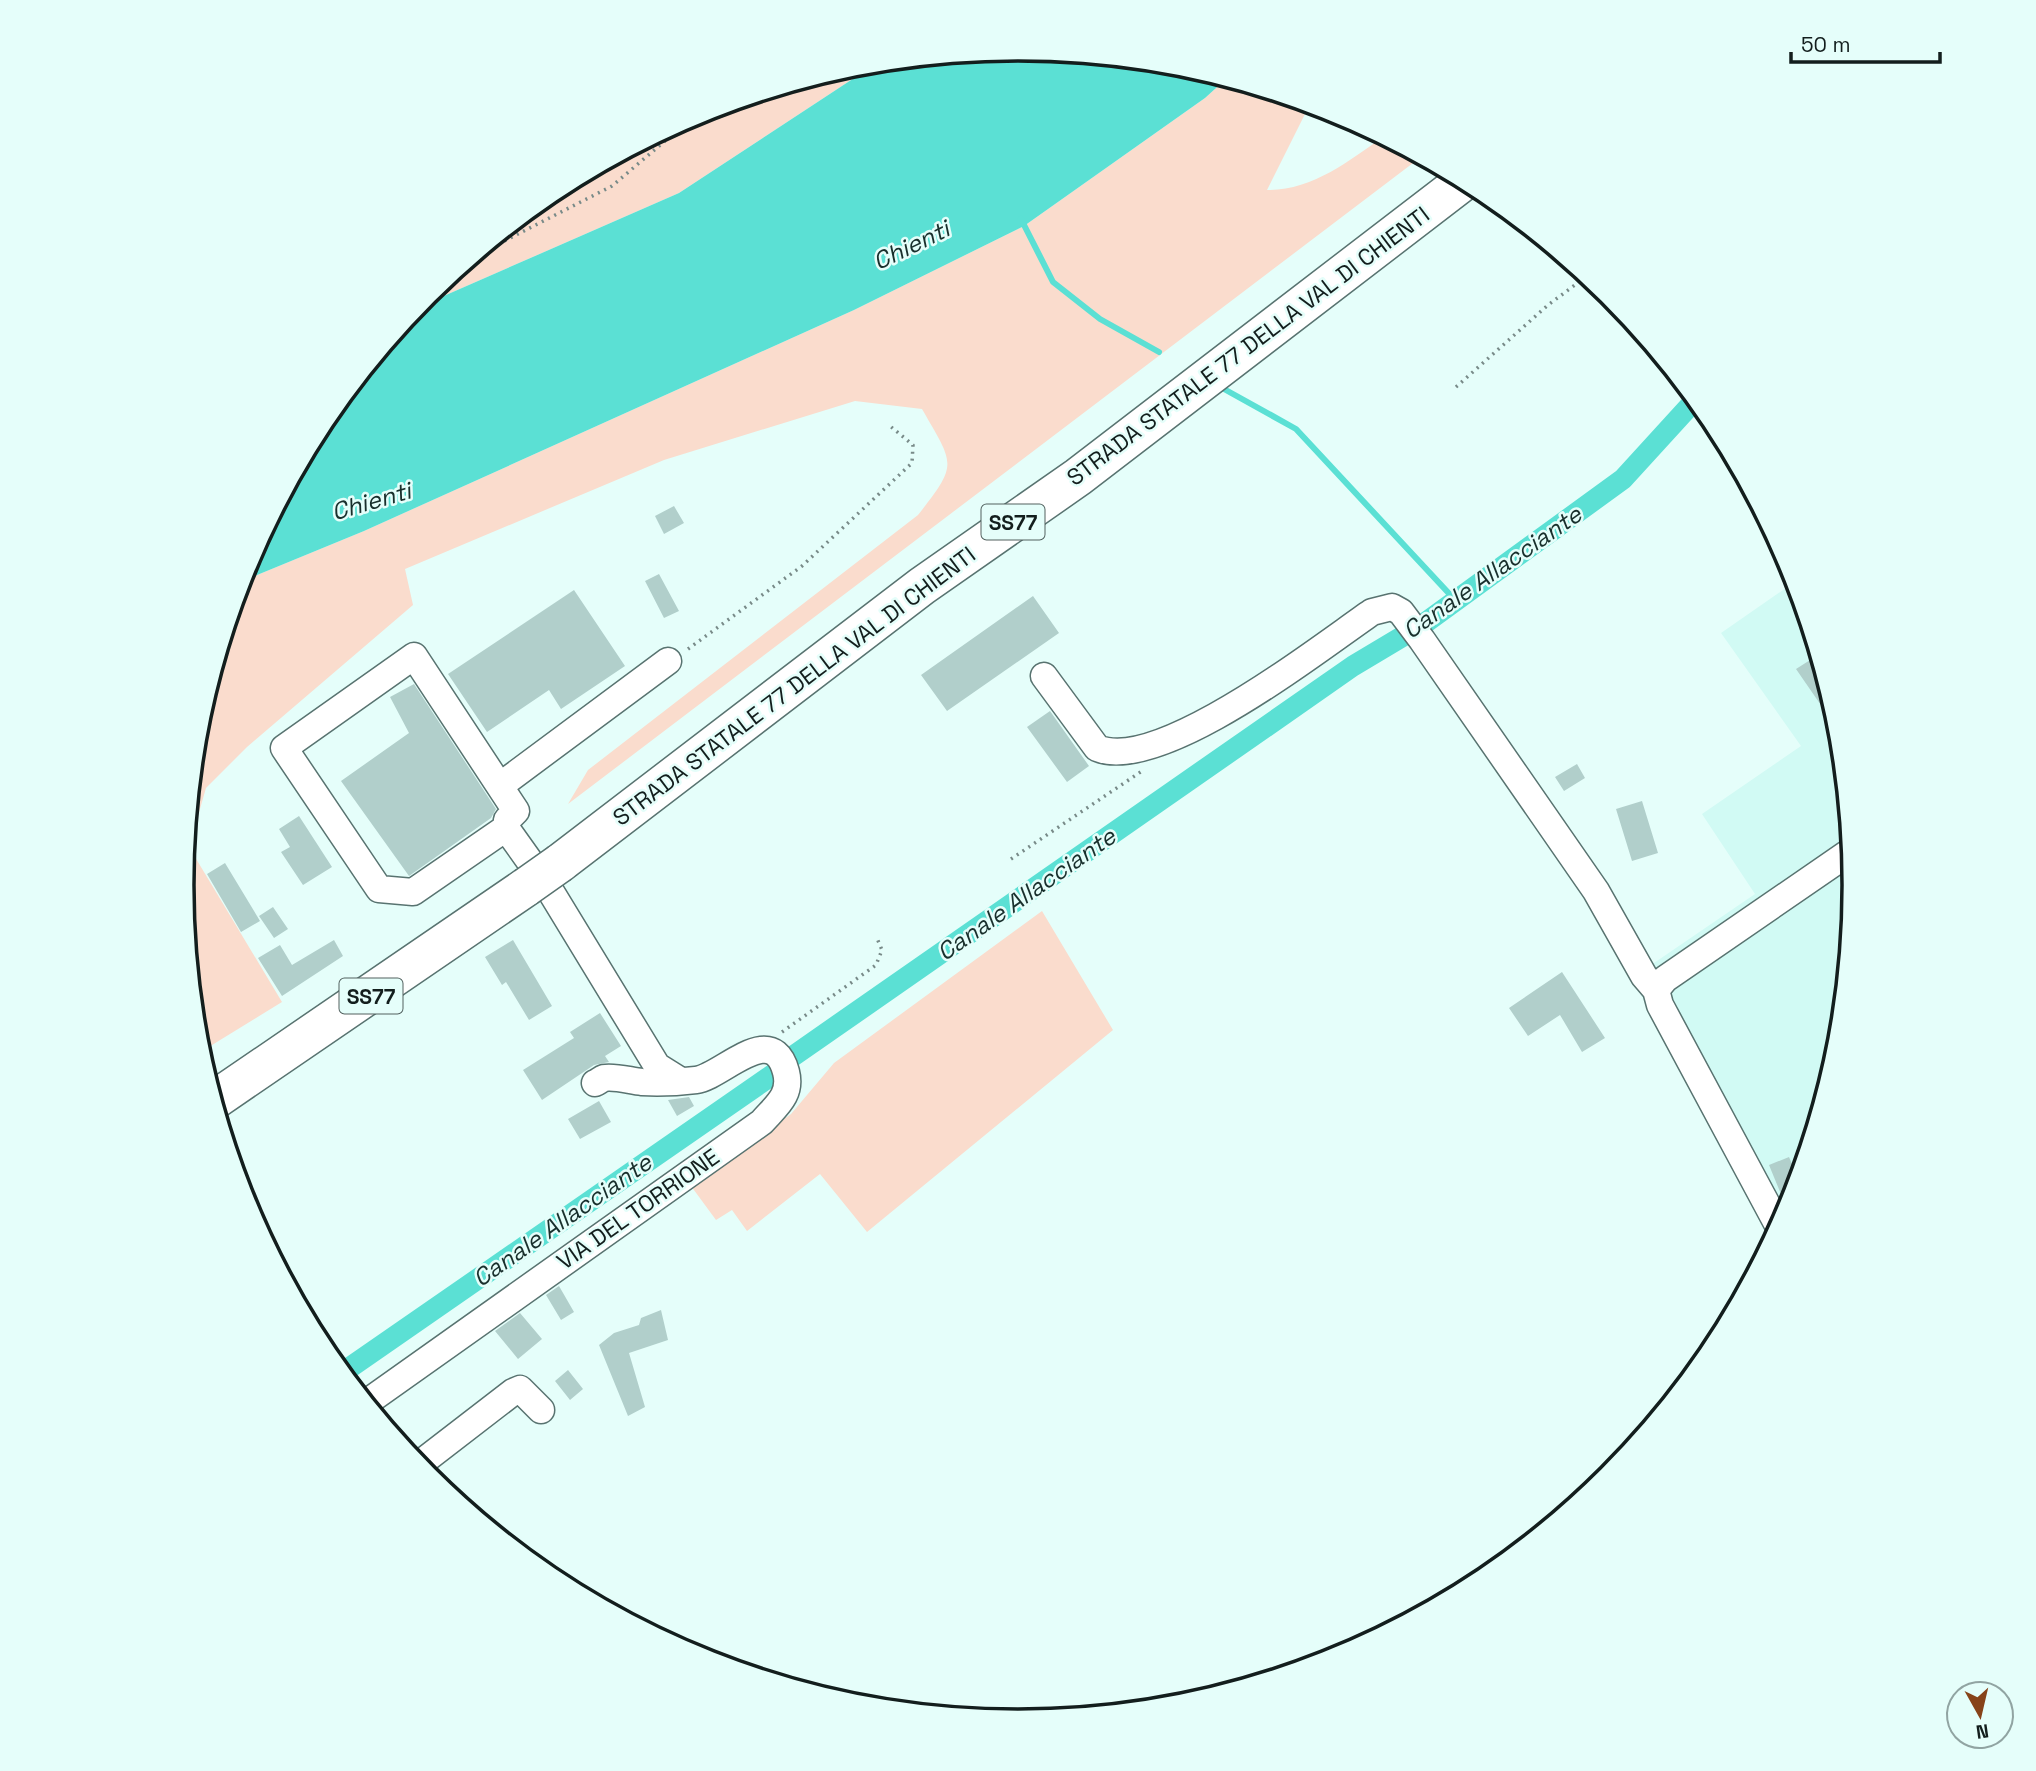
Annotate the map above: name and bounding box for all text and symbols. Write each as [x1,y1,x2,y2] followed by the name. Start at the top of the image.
[1791,21,1940,65] scale bar
[1801,31,1851,58] text: 50 m
[1061,200,1435,492] street label: STRADA STATALE 77 DELLA VAL DI CHIENTI
[868,212,957,277] water label: Chienti
[328,474,417,527] water label: Chienti
[1396,498,1588,645] water label: Canale Allacciante
[982,504,1044,540] road number: SS77
[607,540,981,832] street label: STRADA STATALE 77 DELLA VAL DI CHIENTI
[930,820,1122,967] water label: Canale Allacciante
[340,978,402,1014] road number: SS77
[551,1142,725,1276] street label: VIA DEL TORRIONE
[466,1146,658,1293] water label: Canale Allacciante
[1945,1680,2015,1750] north arrow
[1974,1718,1990,1745] text: N

